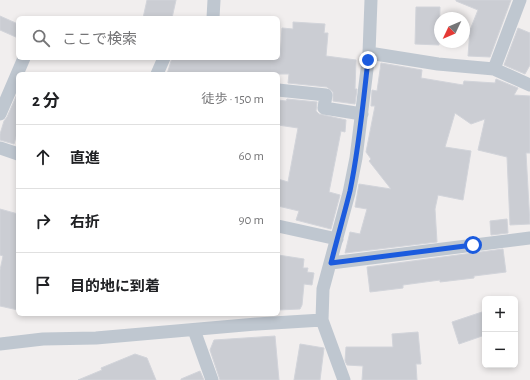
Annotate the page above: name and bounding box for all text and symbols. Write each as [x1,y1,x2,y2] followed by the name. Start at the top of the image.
[434,12,470,48] north arrow
[16,16,280,60] search box
[30,27,52,49] icon: search
[62,32,137,47] text: ここで検索
[359,51,377,69] route end
[32,92,60,109] text: 2 分
[201,93,264,106] text: 徒歩 · 150 m
[32,146,54,168] icon: ahead
[238,150,264,163] text: 60 m
[70,151,100,166] text: 直進
[32,210,54,232] icon: right
[238,214,264,227] text: 90 m
[70,215,100,230] text: 右折
[464,236,482,254] route start
[32,274,54,296] icon: arrive
[70,279,160,294] text: 目的地に到着
[482,296,518,368] map controls
[482,296,518,332] button: +
[482,332,518,368] button: −

